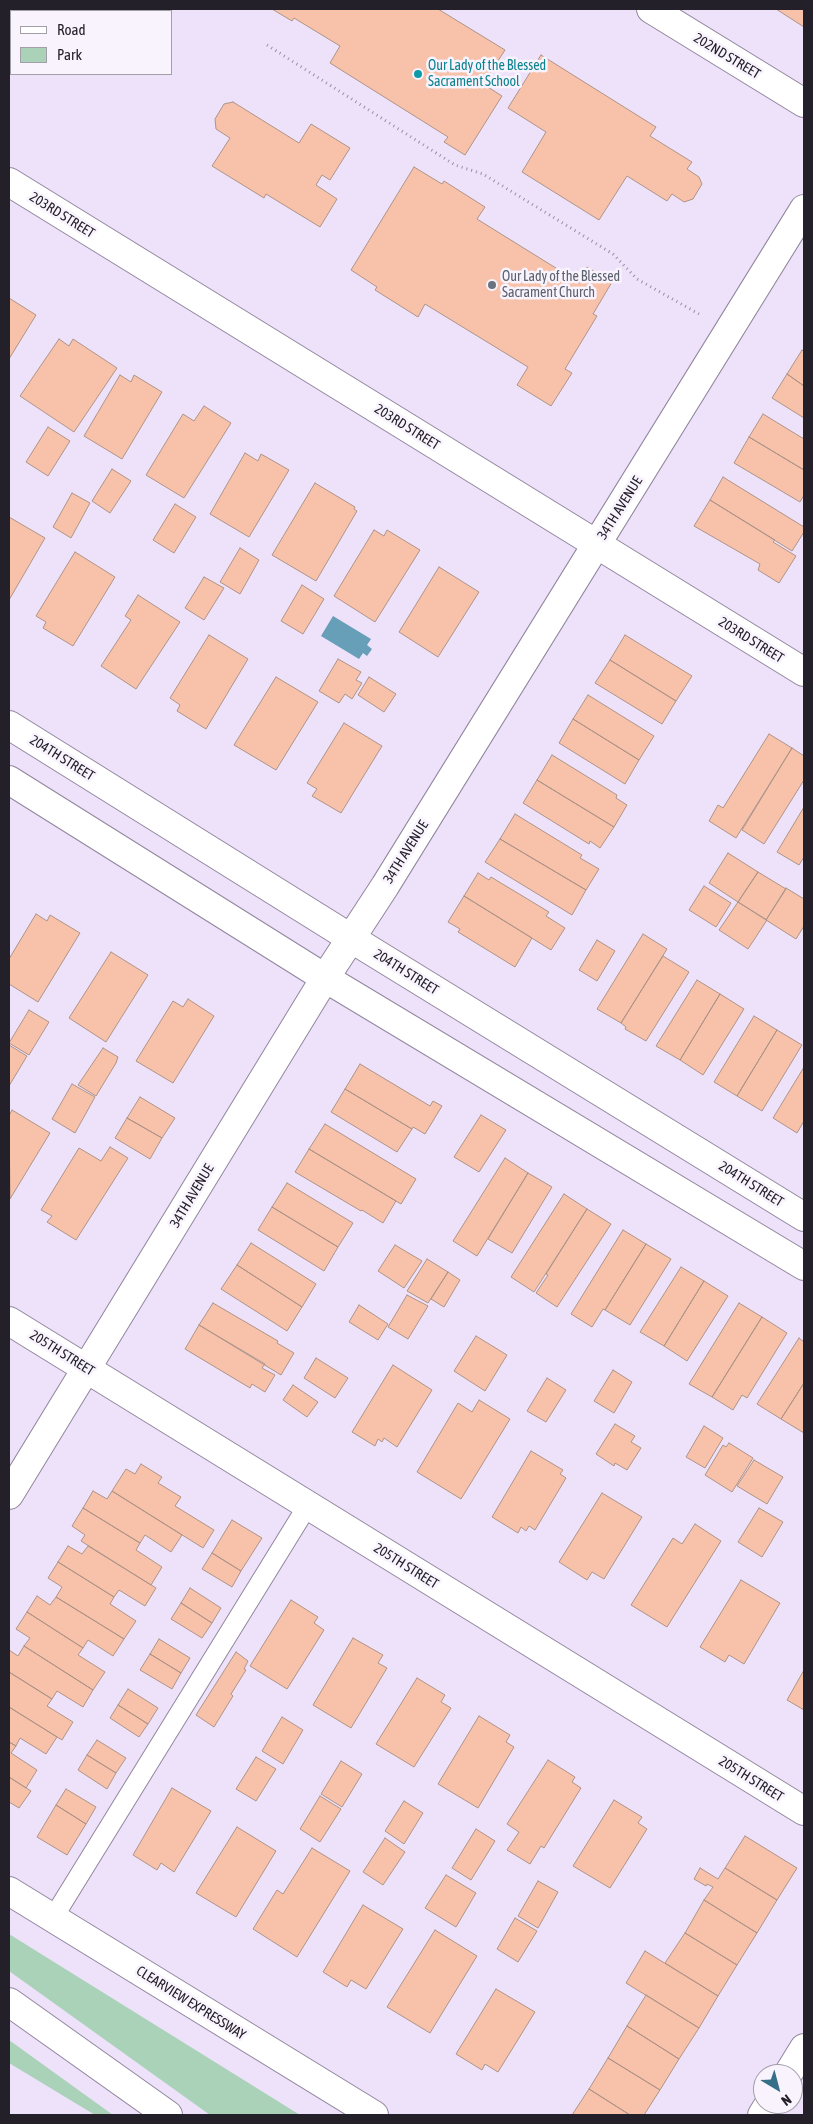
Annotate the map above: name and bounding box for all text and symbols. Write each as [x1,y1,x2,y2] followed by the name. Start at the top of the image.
[10,10,172,75] legend
[57,21,86,38] text: Road
[691,30,763,82] street label: 202ND STREET
[57,46,82,63] text: Park
[428,58,546,90] place label: Our Lady of the Blessed Sacrament School
[412,68,424,80] marker: Our Lady of the Blessed Sacrament School
[26,188,98,242] street label: 203RD STREET
[502,269,620,302] place label: Our Lady of the Blessed Sacrament Church
[486,279,498,291] marker: Our Lady of the Blessed Sacrament Church
[371,400,443,454] street label: 203RD STREET
[594,473,646,543] street label: 34TH AVENUE
[715,613,787,667] street label: 203RD STREET
[27,732,97,784] street label: 204TH STREET
[380,817,432,887] street label: 34TH AVENUE
[371,946,441,998] street label: 204TH STREET
[716,1158,786,1210] street label: 204TH STREET
[166,1161,218,1231] street label: 34TH AVENUE
[27,1327,97,1379] street label: 205TH STREET
[371,1540,441,1592] street label: 205TH STREET
[716,1753,786,1805] street label: 205TH STREET
[133,1962,249,2044] street label: CLEARVIEW EXPRESSWAY
[753,2064,803,2114] north arrow
[778,2091,795,2109] text: N

